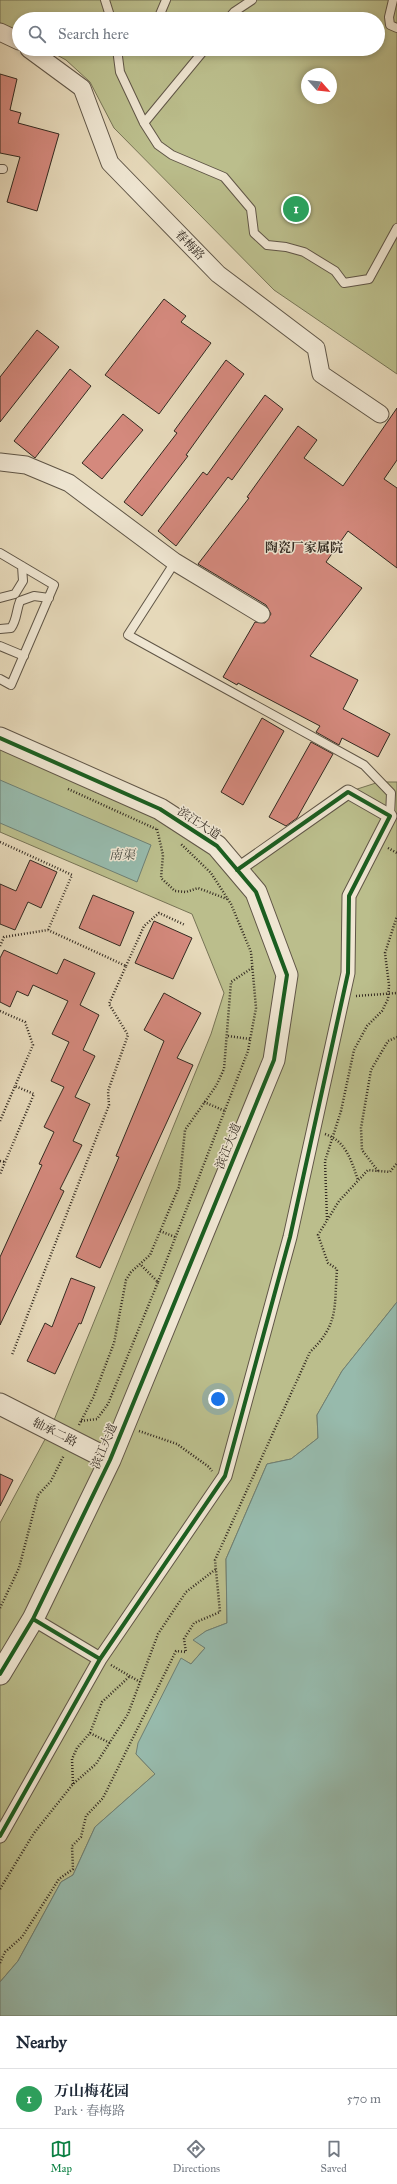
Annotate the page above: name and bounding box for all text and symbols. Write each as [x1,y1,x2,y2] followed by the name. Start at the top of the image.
[12,12,385,56] search box
[26,23,48,45] icon: search
[58,25,129,43] text: Search here
[301,68,337,104] north arrow
[283,194,309,224] pin: 1
[172,227,208,263] street label: 春梅路
[265,540,343,556] district label: 陶瓷厂家属院
[175,804,223,842] street label: 滨江大道
[109,847,137,863] water label: 南渠
[213,1121,243,1171] street label: 滨江大道
[208,1389,228,1409] your location
[30,1415,80,1449] street label: 轴承二路
[88,1421,120,1471] street label: 滨江大道
[16,2032,67,2053] text: Nearby
[54,2082,129,2100] text: 万山梅花园
[26,2091,32,2107] text: 1
[347,2091,381,2107] text: 570 m
[54,2103,125,2119] text: Park · 春梅路
[50,2138,72,2175] tab: Map
[173,2138,220,2175] tab: Directions
[321,2138,347,2175] tab: Saved

